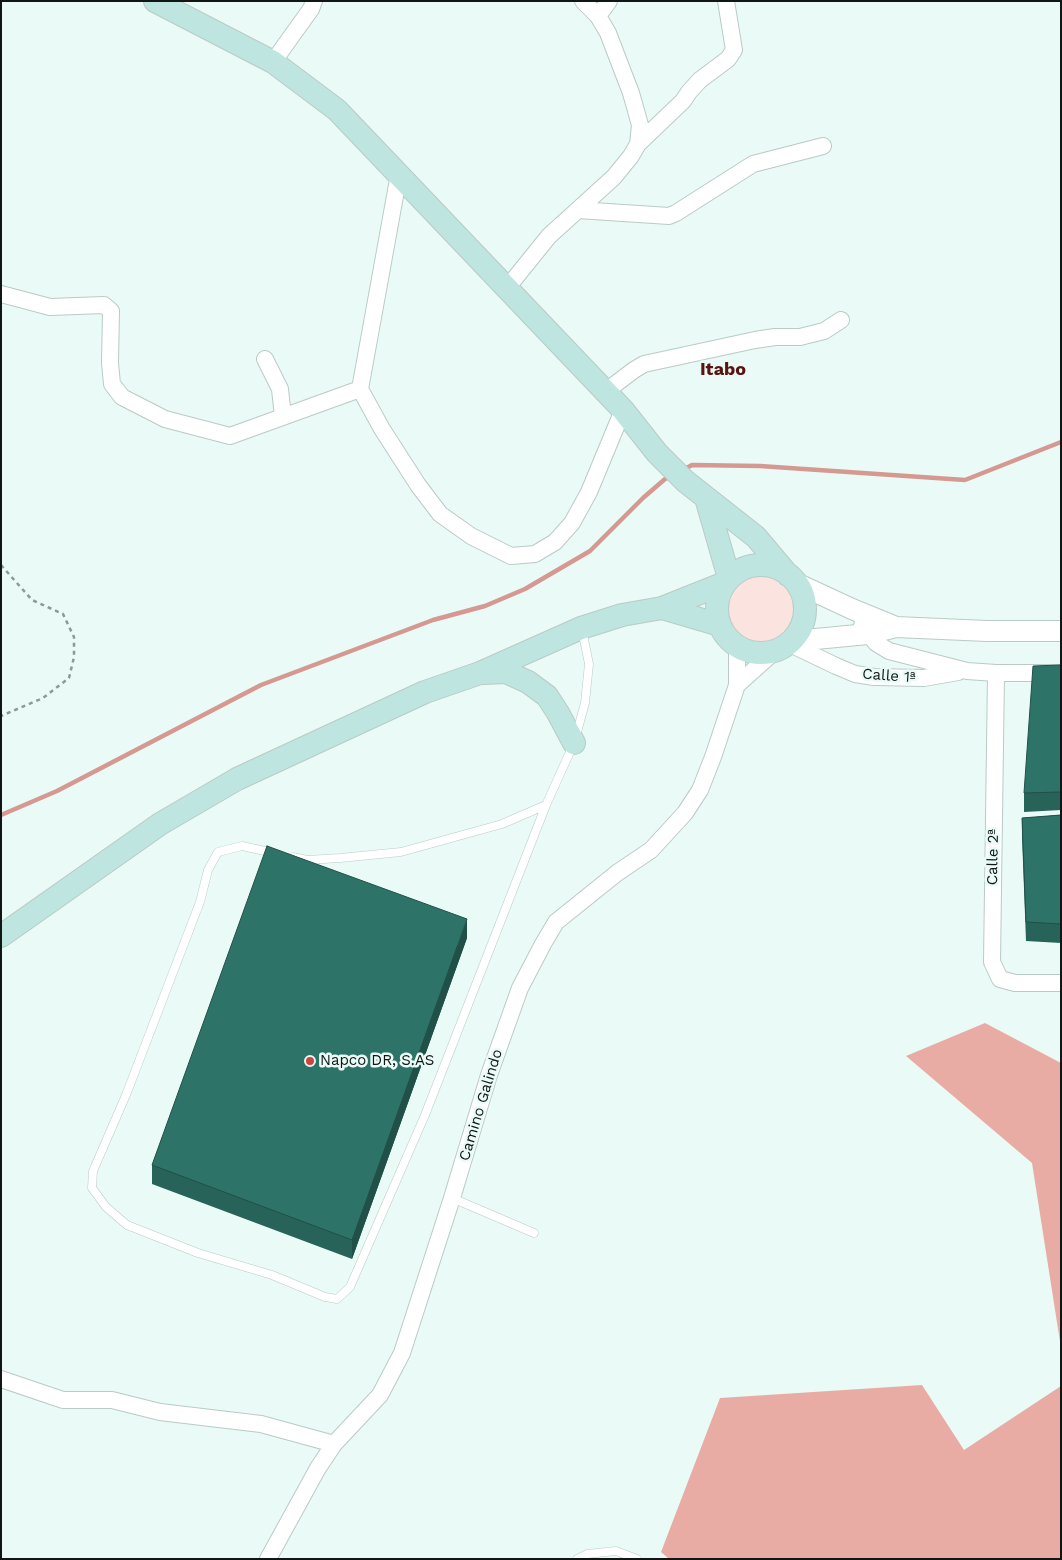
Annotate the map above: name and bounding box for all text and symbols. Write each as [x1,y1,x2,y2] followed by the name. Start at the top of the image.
[700,359,746,381] district label: Itabo
[862,665,916,687] street label: Calle 1ª
[984,829,1002,885] street label: Calle 2ª
[455,1047,507,1163] street label: Camino Galindo
[320,1052,434,1070] place label: Napco DR, S.AS
[304,1055,316,1067] marker: Napco DR, S.AS

